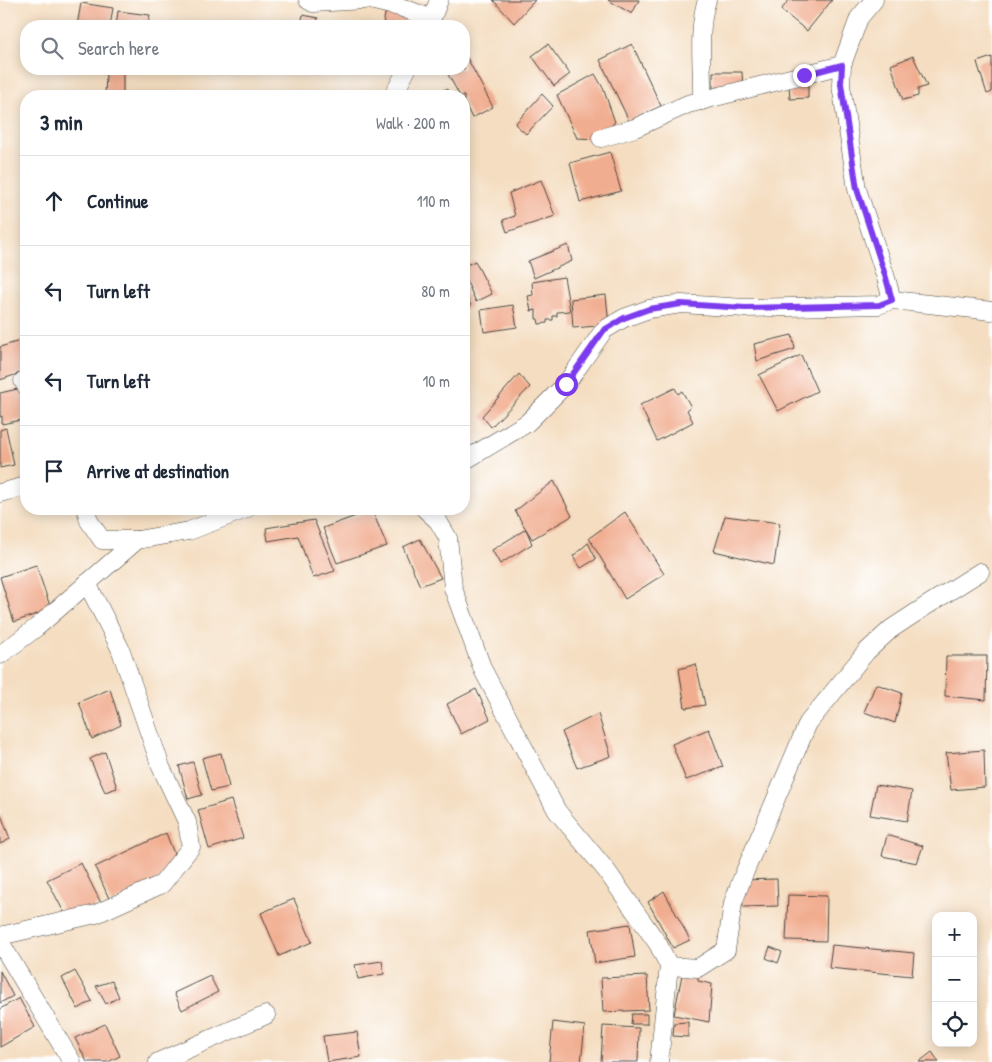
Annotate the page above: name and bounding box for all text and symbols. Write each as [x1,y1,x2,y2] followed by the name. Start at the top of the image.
[20,20,470,75] search box
[38,34,66,62] icon: search
[78,35,159,61] text: Search here
[793,64,816,87] route end
[40,108,83,137] text: 3 min
[376,112,450,134] text: Walk · 200 m
[40,187,68,215] icon: ahead
[87,188,148,214] text: Continue
[417,190,450,212] text: 110 m
[40,277,68,305] icon: left
[87,278,150,304] text: Turn left
[421,280,450,302] text: 80 m
[40,367,68,395] icon: left
[87,368,150,394] text: Turn left
[422,370,450,392] text: 10 m
[555,373,578,396] route start
[40,457,68,485] icon: arrive
[87,458,229,484] text: Arrive at destination
[932,912,977,1047] map controls
[932,912,977,957] button: +
[932,957,977,1002] button: −
[932,1002,977,1047] button: locate

